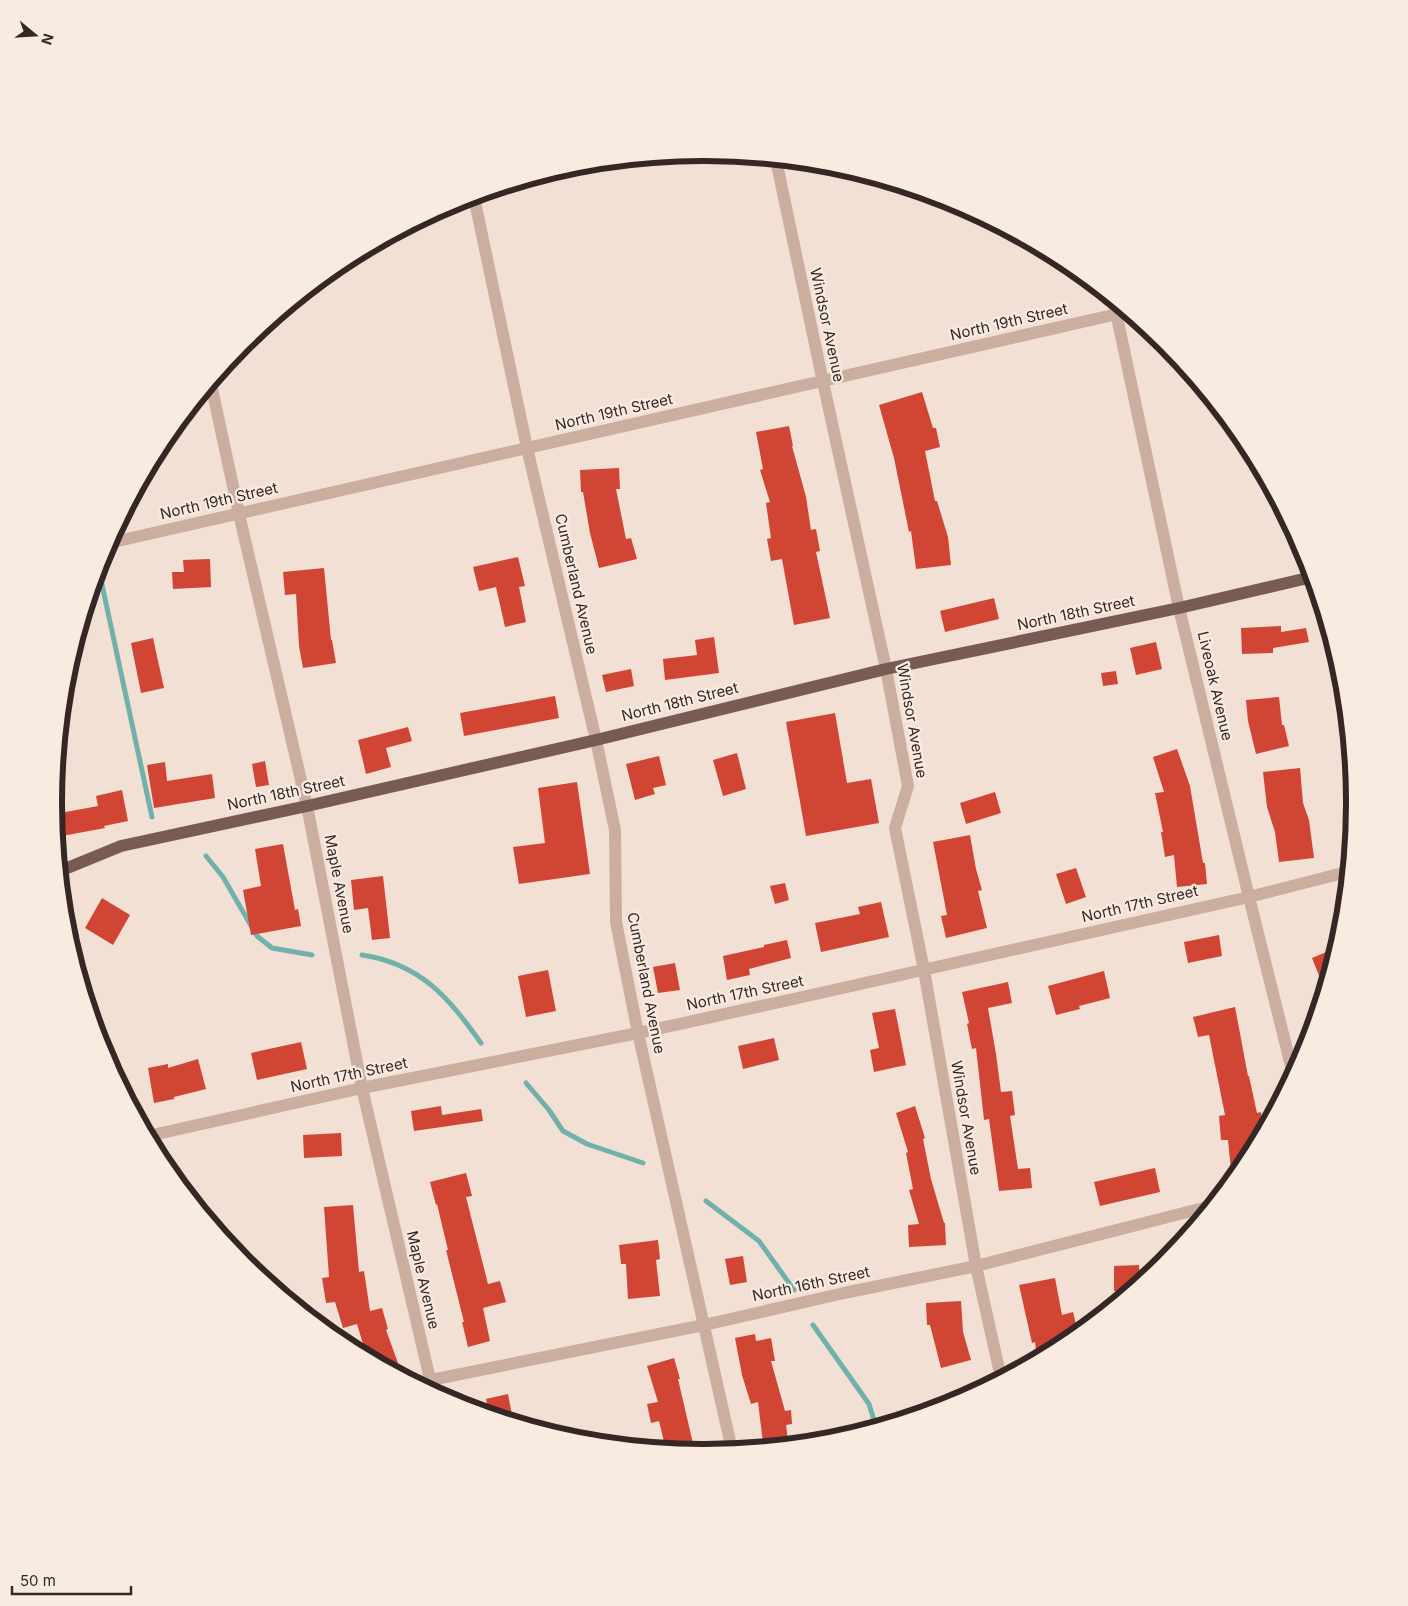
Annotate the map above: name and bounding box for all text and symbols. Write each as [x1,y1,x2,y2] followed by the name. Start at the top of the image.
[10,10,60,60] north arrow
[38,31,58,47] text: N
[806,266,849,384] street label: Windsor Avenue
[948,299,1070,344] street label: North 19th Street
[553,389,675,434] street label: North 19th Street
[158,478,280,523] street label: North 19th Street
[551,512,602,656] street label: Cumberland Avenue
[1015,591,1137,634] street label: North 18th Street
[1194,629,1237,742] street label: Liveoak Avenue
[893,662,932,780] street label: Windsor Avenue
[619,678,740,725] street label: North 18th Street
[225,771,347,814] street label: North 18th Street
[321,833,358,935] street label: Maple Avenue
[1080,881,1200,926] street label: North 17th Street
[623,911,670,1055] street label: Cumberland Avenue
[685,971,805,1014] street label: North 17th Street
[289,1053,409,1096] street label: North 17th Street
[947,1059,986,1177] street label: Windsor Avenue
[403,1229,444,1331] street label: Maple Avenue
[750,1262,872,1305] street label: North 16th Street
[12,1564,131,1596] scale bar
[20,1571,56,1590] text: 50 m

